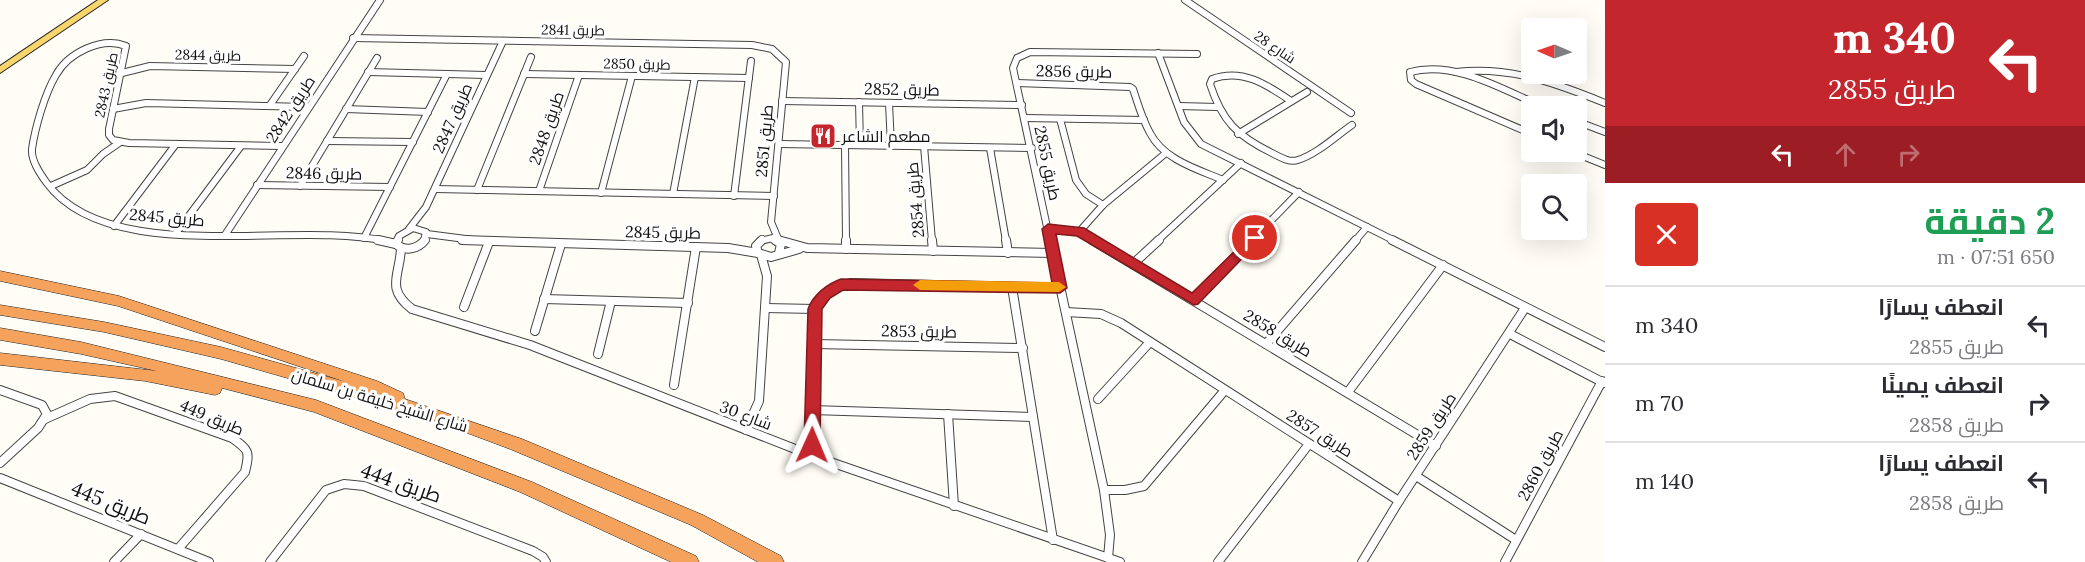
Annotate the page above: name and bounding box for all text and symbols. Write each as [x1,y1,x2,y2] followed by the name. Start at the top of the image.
[1833,11,1956,65] text: 340 m
[1521,18,1587,84] north arrow
[1521,18,1587,240] map controls
[541,20,605,40] street label: طريق 2841
[1977,24,2055,102] icon: left
[1251,27,1299,67] street label: شارع 28
[175,45,241,65] street label: طريق 2844
[90,51,122,119] street label: طريق 2843
[603,54,671,74] street label: طريق 2850
[1036,60,1112,83] street label: طريق 2856
[261,72,320,147] street label: طريق 2842
[1828,72,1956,106] text: طريق 2855
[864,78,940,101] street label: طريق 2852
[428,80,477,156] street label: طريق 2847
[524,89,569,168] street label: طريق 2848
[1521,96,1587,162] button: sound
[751,104,778,178] street label: طريق 2851
[808,121,838,151] restaurant icon: مطعم الشاعر
[1029,124,1066,202] street label: طريق 2855
[841,126,931,148] place label: مطعم الشاعر
[1766,138,1799,171] icon: left
[1829,138,1862,171] icon: ahead
[1892,138,1925,171] icon: right
[902,161,929,239] street label: طريق 2854
[286,162,362,185] street label: طريق 2846
[1521,174,1587,240] button: search
[1925,198,2055,244] text: 2 دقيقة
[1635,203,1698,266] button: close
[128,204,206,231] street label: طريق 2845
[1229,212,1280,263] pin
[625,221,701,244] street label: طريق 2845
[1238,221,1271,254] icon: arrive
[1937,244,2055,269] text: 650 m · 07:51
[1878,293,2004,321] text: انعطف يسارًا
[1240,305,1316,362] street label: طريق 2858
[2022,309,2055,342] icon: left
[1635,311,1698,339] text: 340 m
[881,320,957,343] street label: طريق 2853
[1909,334,2004,359] text: طريق 2855
[289,364,470,438] street label: شارع الشيخ خليفة بن سلمان
[1881,371,2004,399] text: انعطف يمينًا
[2022,387,2055,420] icon: right
[1402,389,1461,464] street label: طريق 2859
[1635,389,1684,417] text: 70 m
[177,395,247,440] street label: طريق 449
[716,396,775,436] street label: شارع 30
[1283,405,1357,462] street label: طريق 2857
[1909,412,2004,437] text: طريق 2858
[780,413,844,477] position arrow
[1513,426,1568,504] street label: طريق 2860
[1878,449,2004,477] text: انعطف يسارًا
[357,457,445,509] street label: طريق 444
[2022,465,2055,498] icon: left
[1635,467,1694,495] text: 140 m
[67,475,155,531] street label: طريق 445
[1909,490,2004,515] text: طريق 2858

